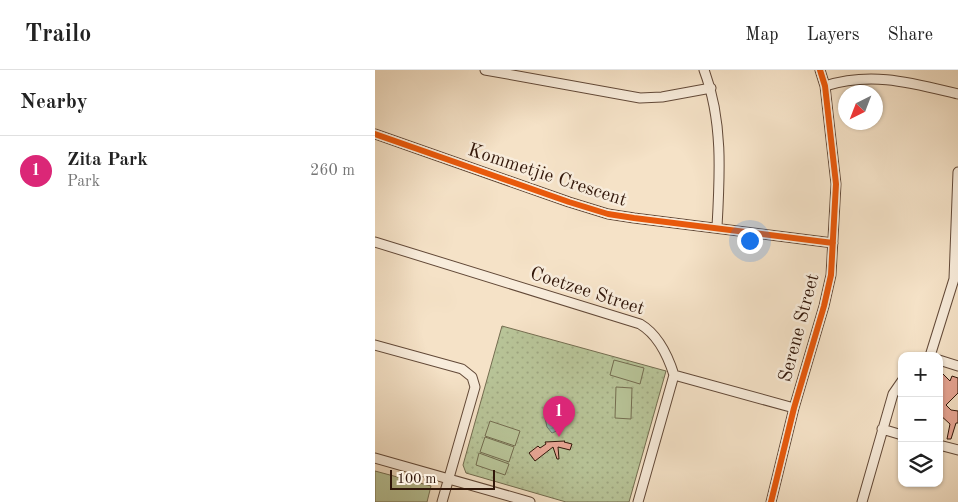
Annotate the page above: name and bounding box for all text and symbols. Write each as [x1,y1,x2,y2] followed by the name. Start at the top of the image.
[25,23,91,47] text: Trailo
[745,26,779,44] text: Map
[807,26,859,44] text: Layers
[887,26,933,44] text: Share
[838,85,883,130] north arrow
[20,92,88,113] text: Nearby
[465,141,629,211] street label: Kommetjie Crescent
[67,151,148,170] text: Zita Park
[31,163,41,179] text: 1
[310,163,355,179] text: 260 m
[67,174,100,190] text: Park
[737,228,763,254] your location
[527,265,647,319] street label: Coetzee Street
[776,272,824,384] street label: Serene Street
[898,352,943,487] map controls
[898,352,943,397] button: +
[543,396,575,437] pin: 1
[898,397,943,442] button: −
[898,442,943,487] button: layers
[390,467,495,490] scale bar
[397,472,436,486] text: 100 m

